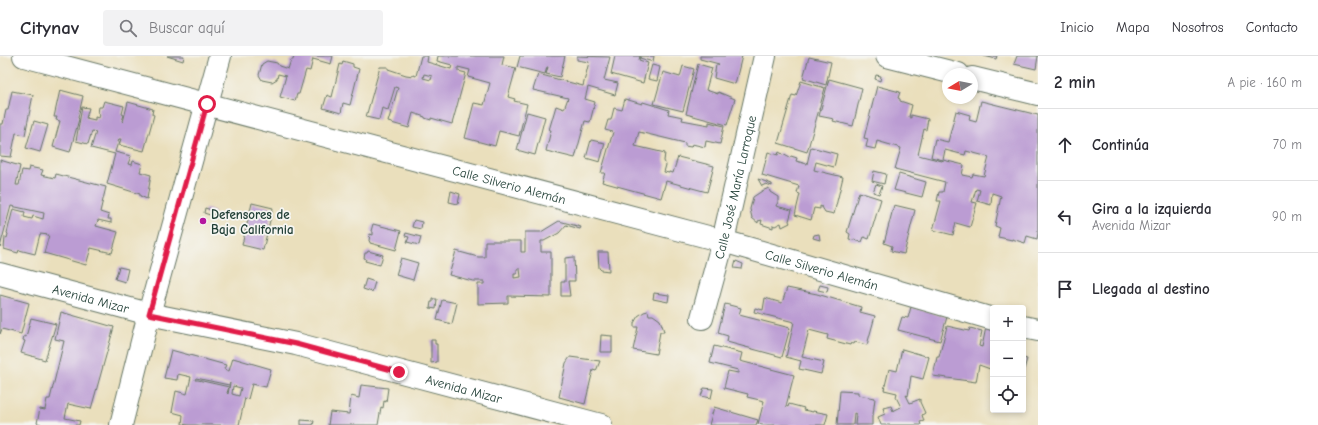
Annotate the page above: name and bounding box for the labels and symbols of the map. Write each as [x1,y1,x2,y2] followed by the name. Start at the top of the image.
[942,68,978,104] north arrow
[198,95,216,113] route start
[711,113,759,261] street label: Calle José María Larroque
[451,162,568,207] street label: Calle Silverio Alemán
[211,207,294,237] place label: Defensores de Baja California
[198,216,208,226] marker: Defensores de Baja California
[764,246,880,293] street label: Calle Silverio Alemán
[51,281,131,316] street label: Avenida Mizar
[390,363,408,381] route end
[424,371,505,406] street label: Avenida Mizar

